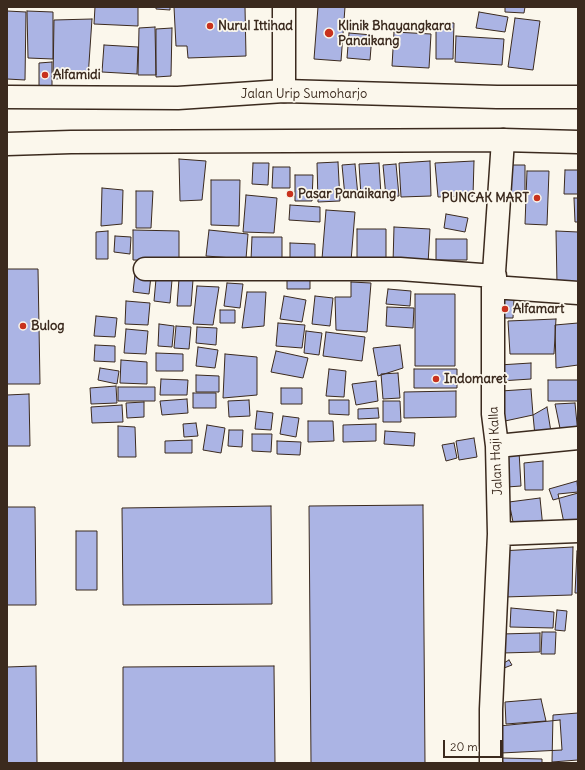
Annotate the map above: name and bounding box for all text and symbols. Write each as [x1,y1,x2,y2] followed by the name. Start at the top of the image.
[218,18,293,34] place label: Nurul Ittihad
[338,18,452,49] place label: Klinik Bhayangkara Panaikang
[205,21,215,31] marker: Nurul Ittihad
[323,27,335,39] marker: Klinik Bhayangkara Panaikang
[53,67,101,83] place label: Alfamidi
[40,70,50,80] marker: Alfamidi
[241,86,367,102] street label: Jalan Urip Sumoharjo
[298,186,396,202] place label: Pasar Panaikang
[285,189,295,199] marker: Pasar Panaikang
[442,190,529,206] place label: PUNCAK MART
[532,193,542,203] marker: PUNCAK MART
[513,301,564,317] place label: Alfamart
[500,304,510,314] marker: Alfamart
[31,318,65,334] place label: Bulog
[18,321,28,331] marker: Bulog
[444,371,507,387] place label: Indomaret
[431,374,441,384] marker: Indomaret
[486,406,506,496] street label: Jalan Haji Kalla
[445,732,504,758] scale bar
[450,739,478,754] text: 20 m

